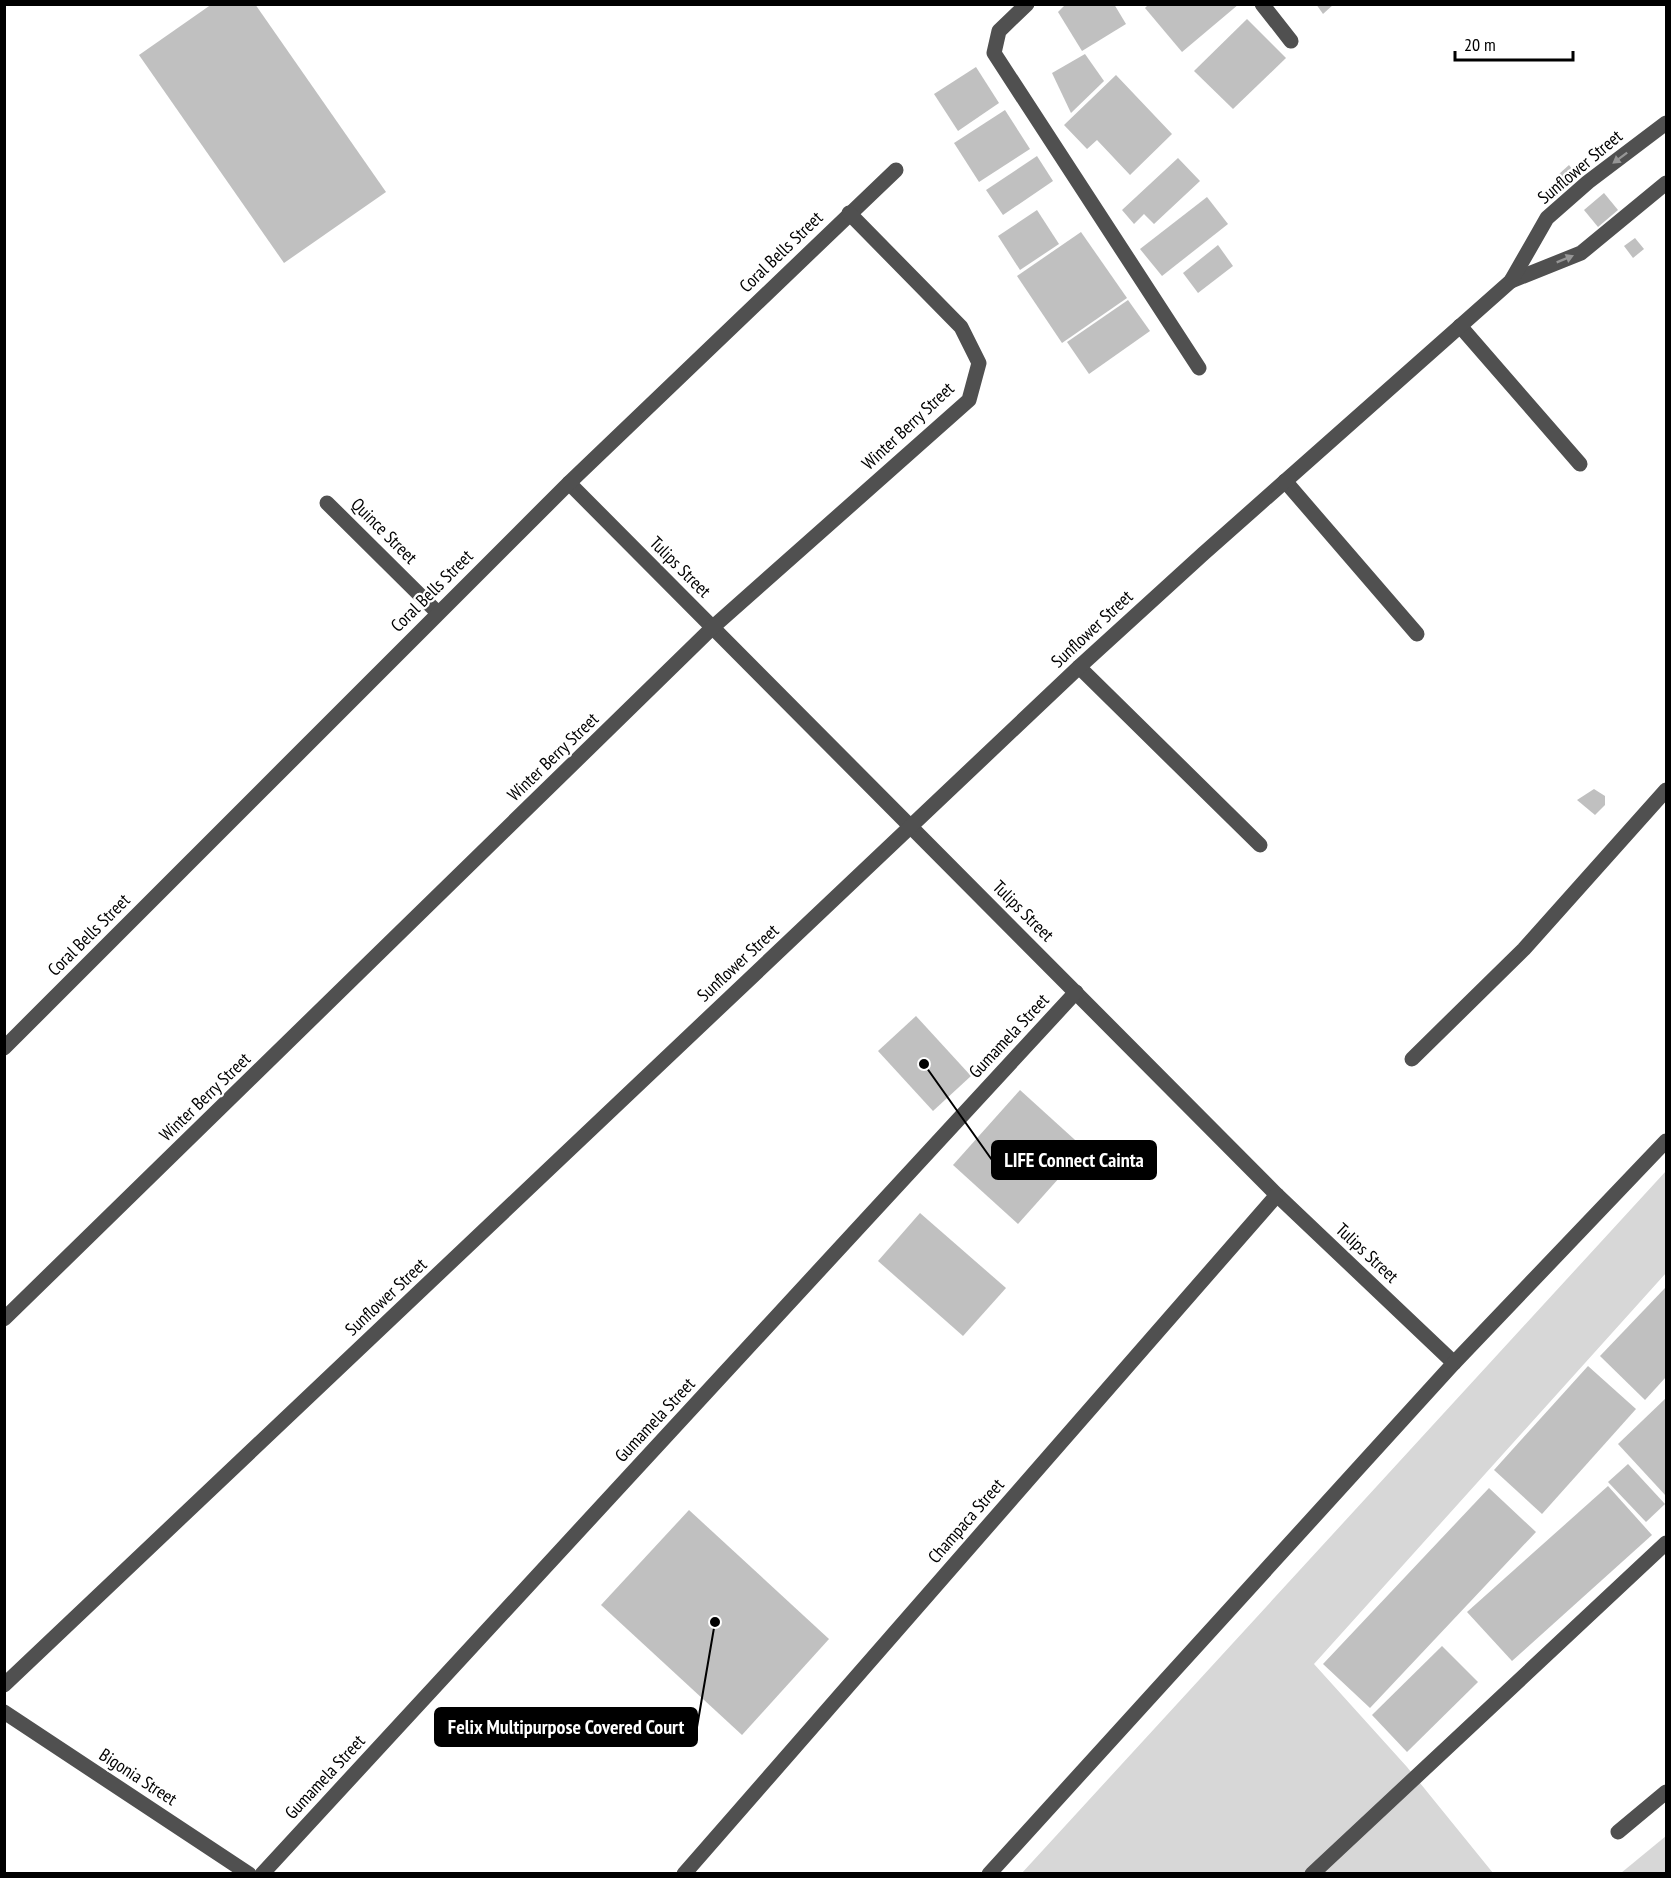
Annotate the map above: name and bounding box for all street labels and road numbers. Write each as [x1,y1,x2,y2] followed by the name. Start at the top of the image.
[1533,125,1627,209] street label: Sunflower Street
[734,206,827,297] street label: Coral Bells Street
[857,377,959,474] street label: Winter Berry Street
[346,493,422,569] street label: Quince Street
[645,531,716,602] street label: Tulips Street
[386,545,478,637] street label: Coral Bells Street
[1046,585,1137,672] street label: Sunflower Street
[502,707,603,806] street label: Winter Berry Street
[988,875,1059,946] street label: Tulips Street
[43,889,135,981] street label: Coral Bells Street
[692,919,783,1006] street label: Sunflower Street
[964,989,1054,1083] street label: Gumamela Street
[154,1047,255,1146] street label: Winter Berry Street
[1331,1218,1404,1287] street label: Tulips Street
[340,1253,431,1340] street label: Sunflower Street
[610,1373,700,1467] street label: Gumamela Street
[923,1474,1009,1568] street label: Champaca Street
[280,1730,370,1824] street label: Gumamela Street
[95,1743,181,1810] street label: Bigonia Street

